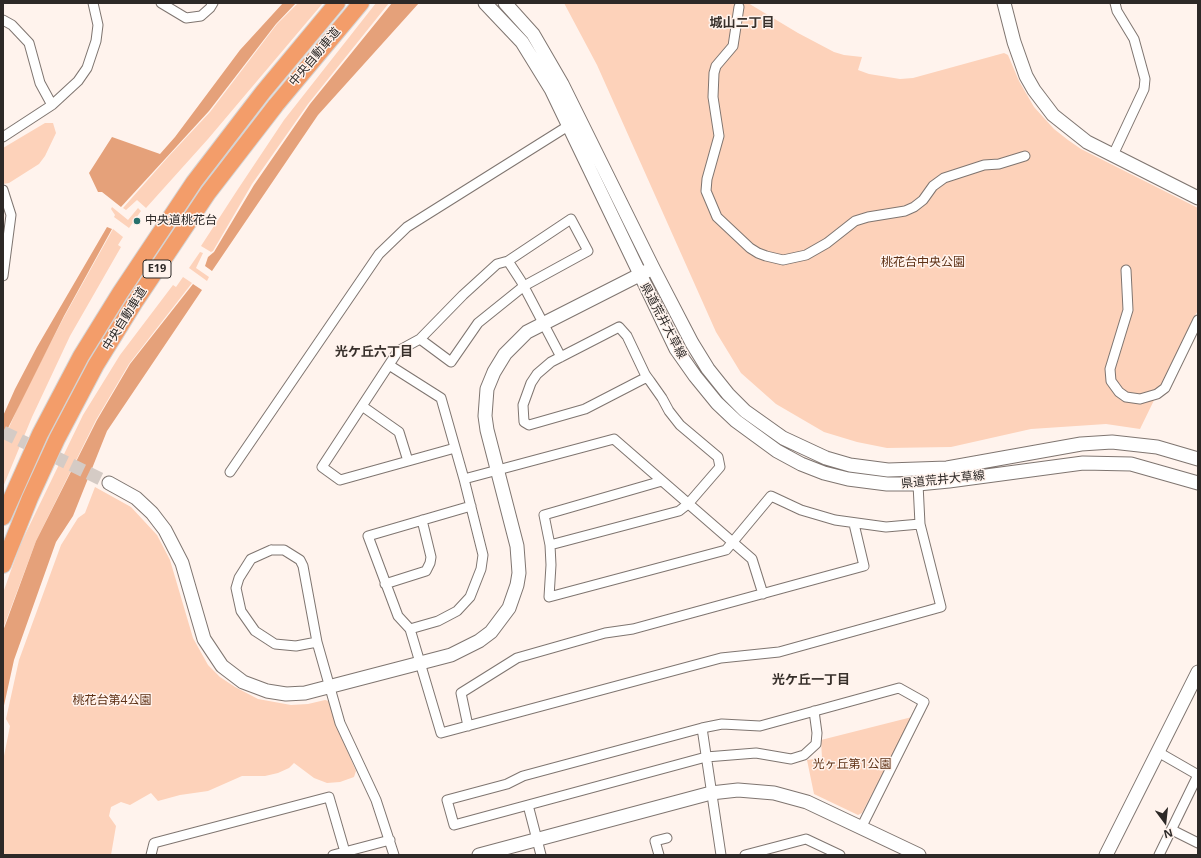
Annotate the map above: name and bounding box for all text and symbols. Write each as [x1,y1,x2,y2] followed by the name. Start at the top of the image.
[710,15,774,31] district label: 城山二丁目
[286,25,344,89] street label: 中央自動車道
[145,214,217,228] place label: 中央道桃花台
[132,216,142,226] marker: 中央道桃花台
[881,256,965,270] park label: 桃花台中央公園
[143,260,171,278] road number: E19
[637,281,689,361] street label: 県道荒井大草線
[100,285,150,353] street label: 中央自動車道
[335,344,413,360] district label: 光ケ丘六丁目
[900,468,986,492] street label: 県道荒井大草線
[772,672,850,688] district label: 光ケ丘一丁目
[73,694,151,708] park label: 桃花台第4公園
[813,758,891,772] park label: 光ヶ丘第1公園
[1145,802,1185,842] north arrow
[1162,826,1175,842] text: N

